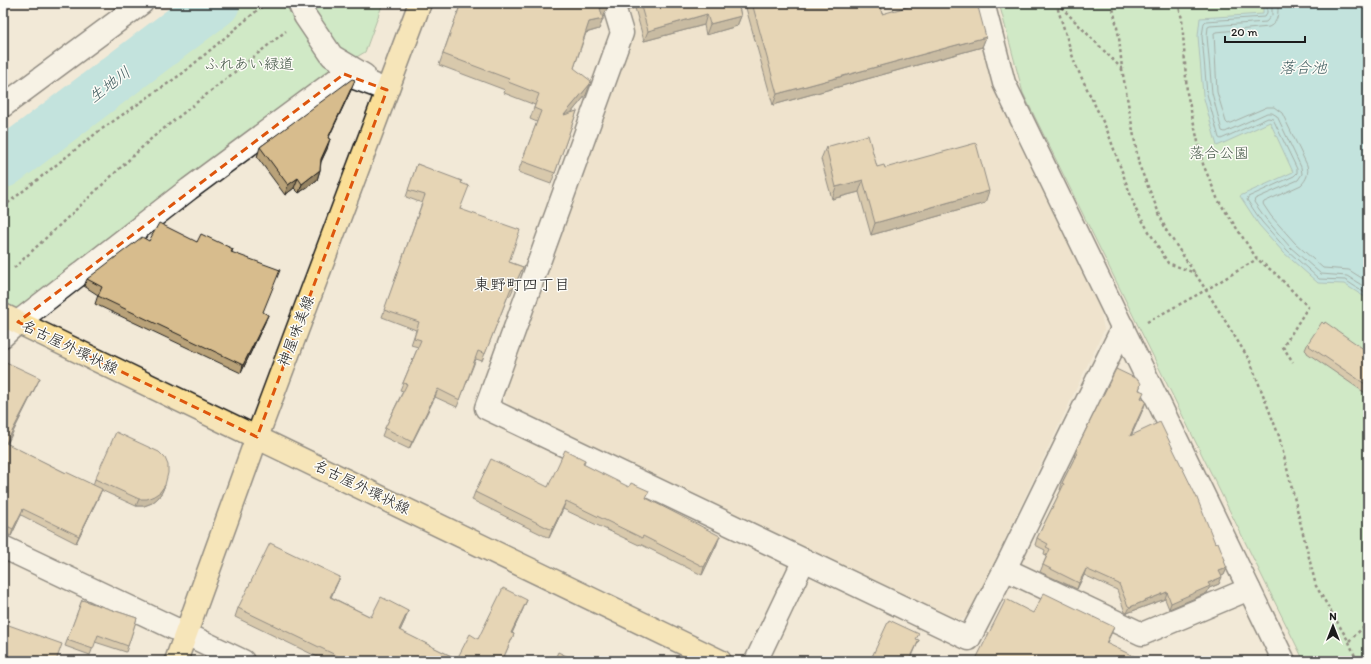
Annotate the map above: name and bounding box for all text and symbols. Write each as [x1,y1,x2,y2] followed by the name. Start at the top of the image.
[1225,18,1305,44] scale bar
[1231,25,1258,39] text: 20 m
[204,55,294,73] park label: ふれあい緑道
[1279,58,1328,77] water label: 落合池
[84,62,134,106] water label: 生地川
[1189,144,1249,162] park label: 落合公園
[474,275,570,294] district label: 東野町四丁目
[274,293,318,369] street label: 神屋味美線
[19,316,121,378] street label: 名古屋外環状線
[311,456,413,518] street label: 名古屋外環状線
[1313,606,1353,646] north arrow
[1329,610,1337,623] text: N

